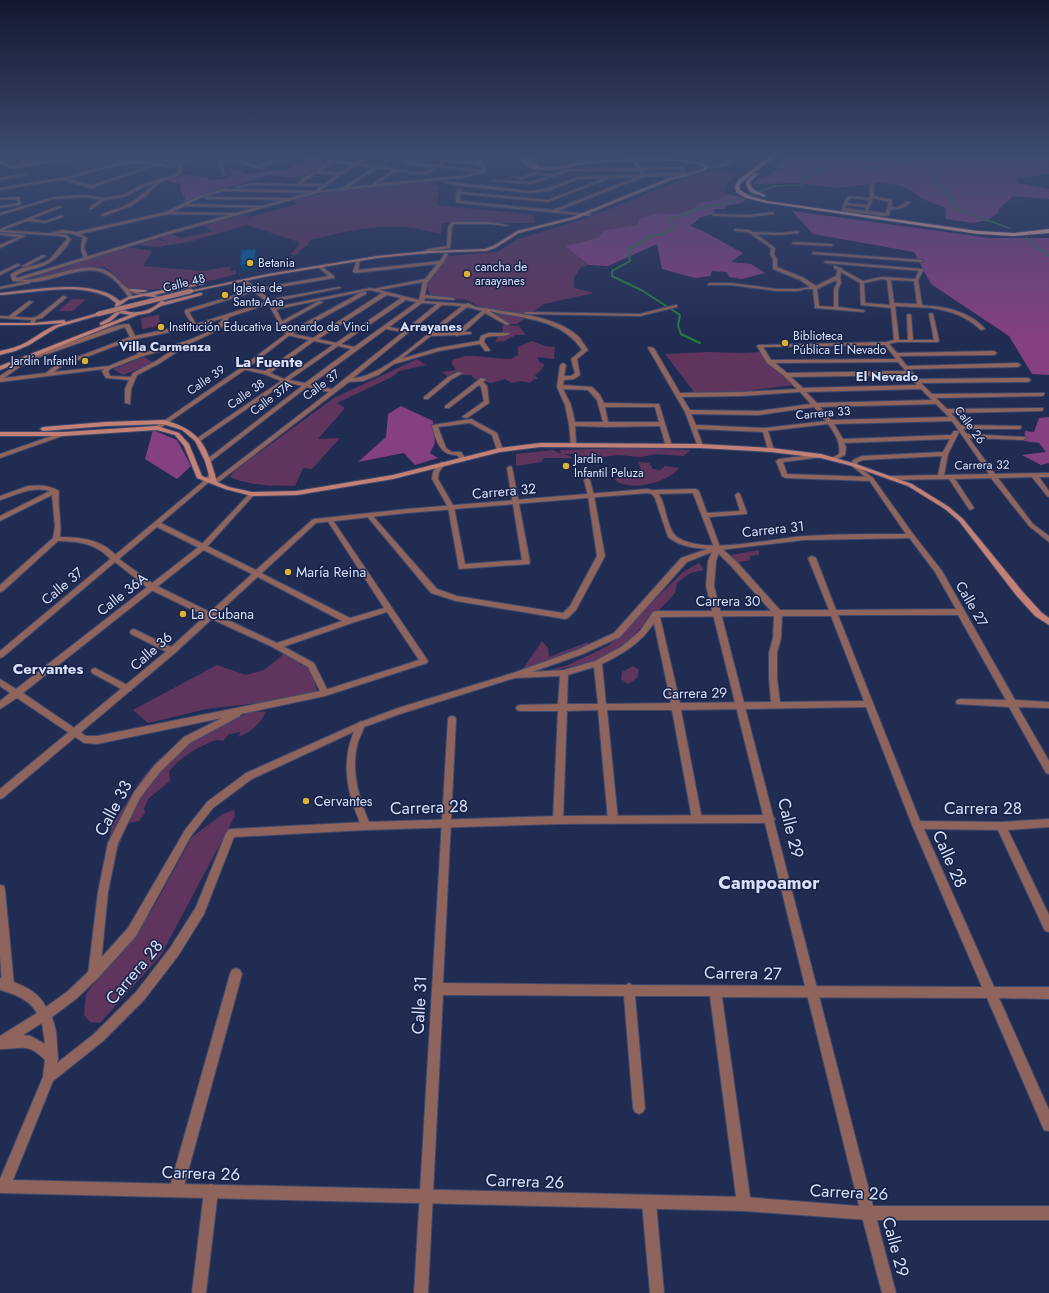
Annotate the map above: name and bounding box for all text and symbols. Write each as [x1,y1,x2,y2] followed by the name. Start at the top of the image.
[258,254,295,272] place label: Betania
[245,258,255,268] marker: Betania
[475,258,527,290] place label: cancha de araayanes
[161,269,207,297] street label: Calle 48
[462,269,472,279] marker: cancha de araayanes
[233,279,284,311] place label: Iglesia de Santa Ana
[220,290,230,300] marker: Iglesia de Santa Ana
[399,317,462,336] district label: Arrayanes
[169,318,369,336] place label: Institución Educativa Leonardo da Vinci
[156,322,166,332] marker: Institución Educativa Leonardo da Vinci
[793,327,887,359] place label: Biblioteca Pública El Nevado
[118,337,211,356] district label: Villa Carmenza
[780,338,790,348] marker: Biblioteca Pública El Nevado
[235,351,303,373] district label: La Fuente
[9,352,77,370] place label: Jardín Infantil
[80,356,90,366] marker: Jardín Infantil
[183,361,229,399] street label: Calle 39
[299,365,344,405] street label: Calle 37
[856,367,919,386] district label: El Nevado
[223,374,269,414] street label: Calle 38
[246,376,296,420] street label: Calle 37A
[795,402,852,424] street label: Carrera 33
[950,402,990,448] street label: Calle 26
[572,450,644,482] place label: Jardin Infantil Peluza
[954,456,1010,474] street label: Carrera 32
[561,461,571,471] marker: Jardin Infantil Peluza
[471,478,537,504] street label: Carrera 32
[741,516,805,542] street label: Carrera 31
[37,562,88,609] street label: Calle 37
[296,562,366,582] place label: María Reina
[93,567,152,620] street label: Calle 36A
[283,567,293,577] marker: María Reina
[951,578,993,631] street label: Calle 27
[696,591,760,611] street label: Carrera 30
[191,604,254,624] place label: La Cubana
[178,609,188,619] marker: La Cubana
[126,627,176,675] street label: Calle 36
[13,658,83,680] district label: Cervantes
[662,682,728,704] street label: Carrera 29
[88,776,138,840] street label: Calle 33
[314,791,373,811] place label: Cervantes
[390,794,468,820] street label: Carrera 28
[301,796,311,806] marker: Cervantes
[772,796,810,860] street label: Calle 29
[944,796,1022,820] street label: Carrera 28
[927,827,973,891] street label: Calle 28
[718,870,820,896] district label: Campoamor
[100,934,168,1010] street label: Carrera 28
[704,960,782,986] street label: Carrera 27
[405,975,433,1035] street label: Calle 31
[161,1160,241,1186] street label: Carrera 26
[485,1168,565,1194] street label: Carrera 26
[809,1178,889,1206] street label: Carrera 26
[877,1214,915,1280] street label: Calle 29

